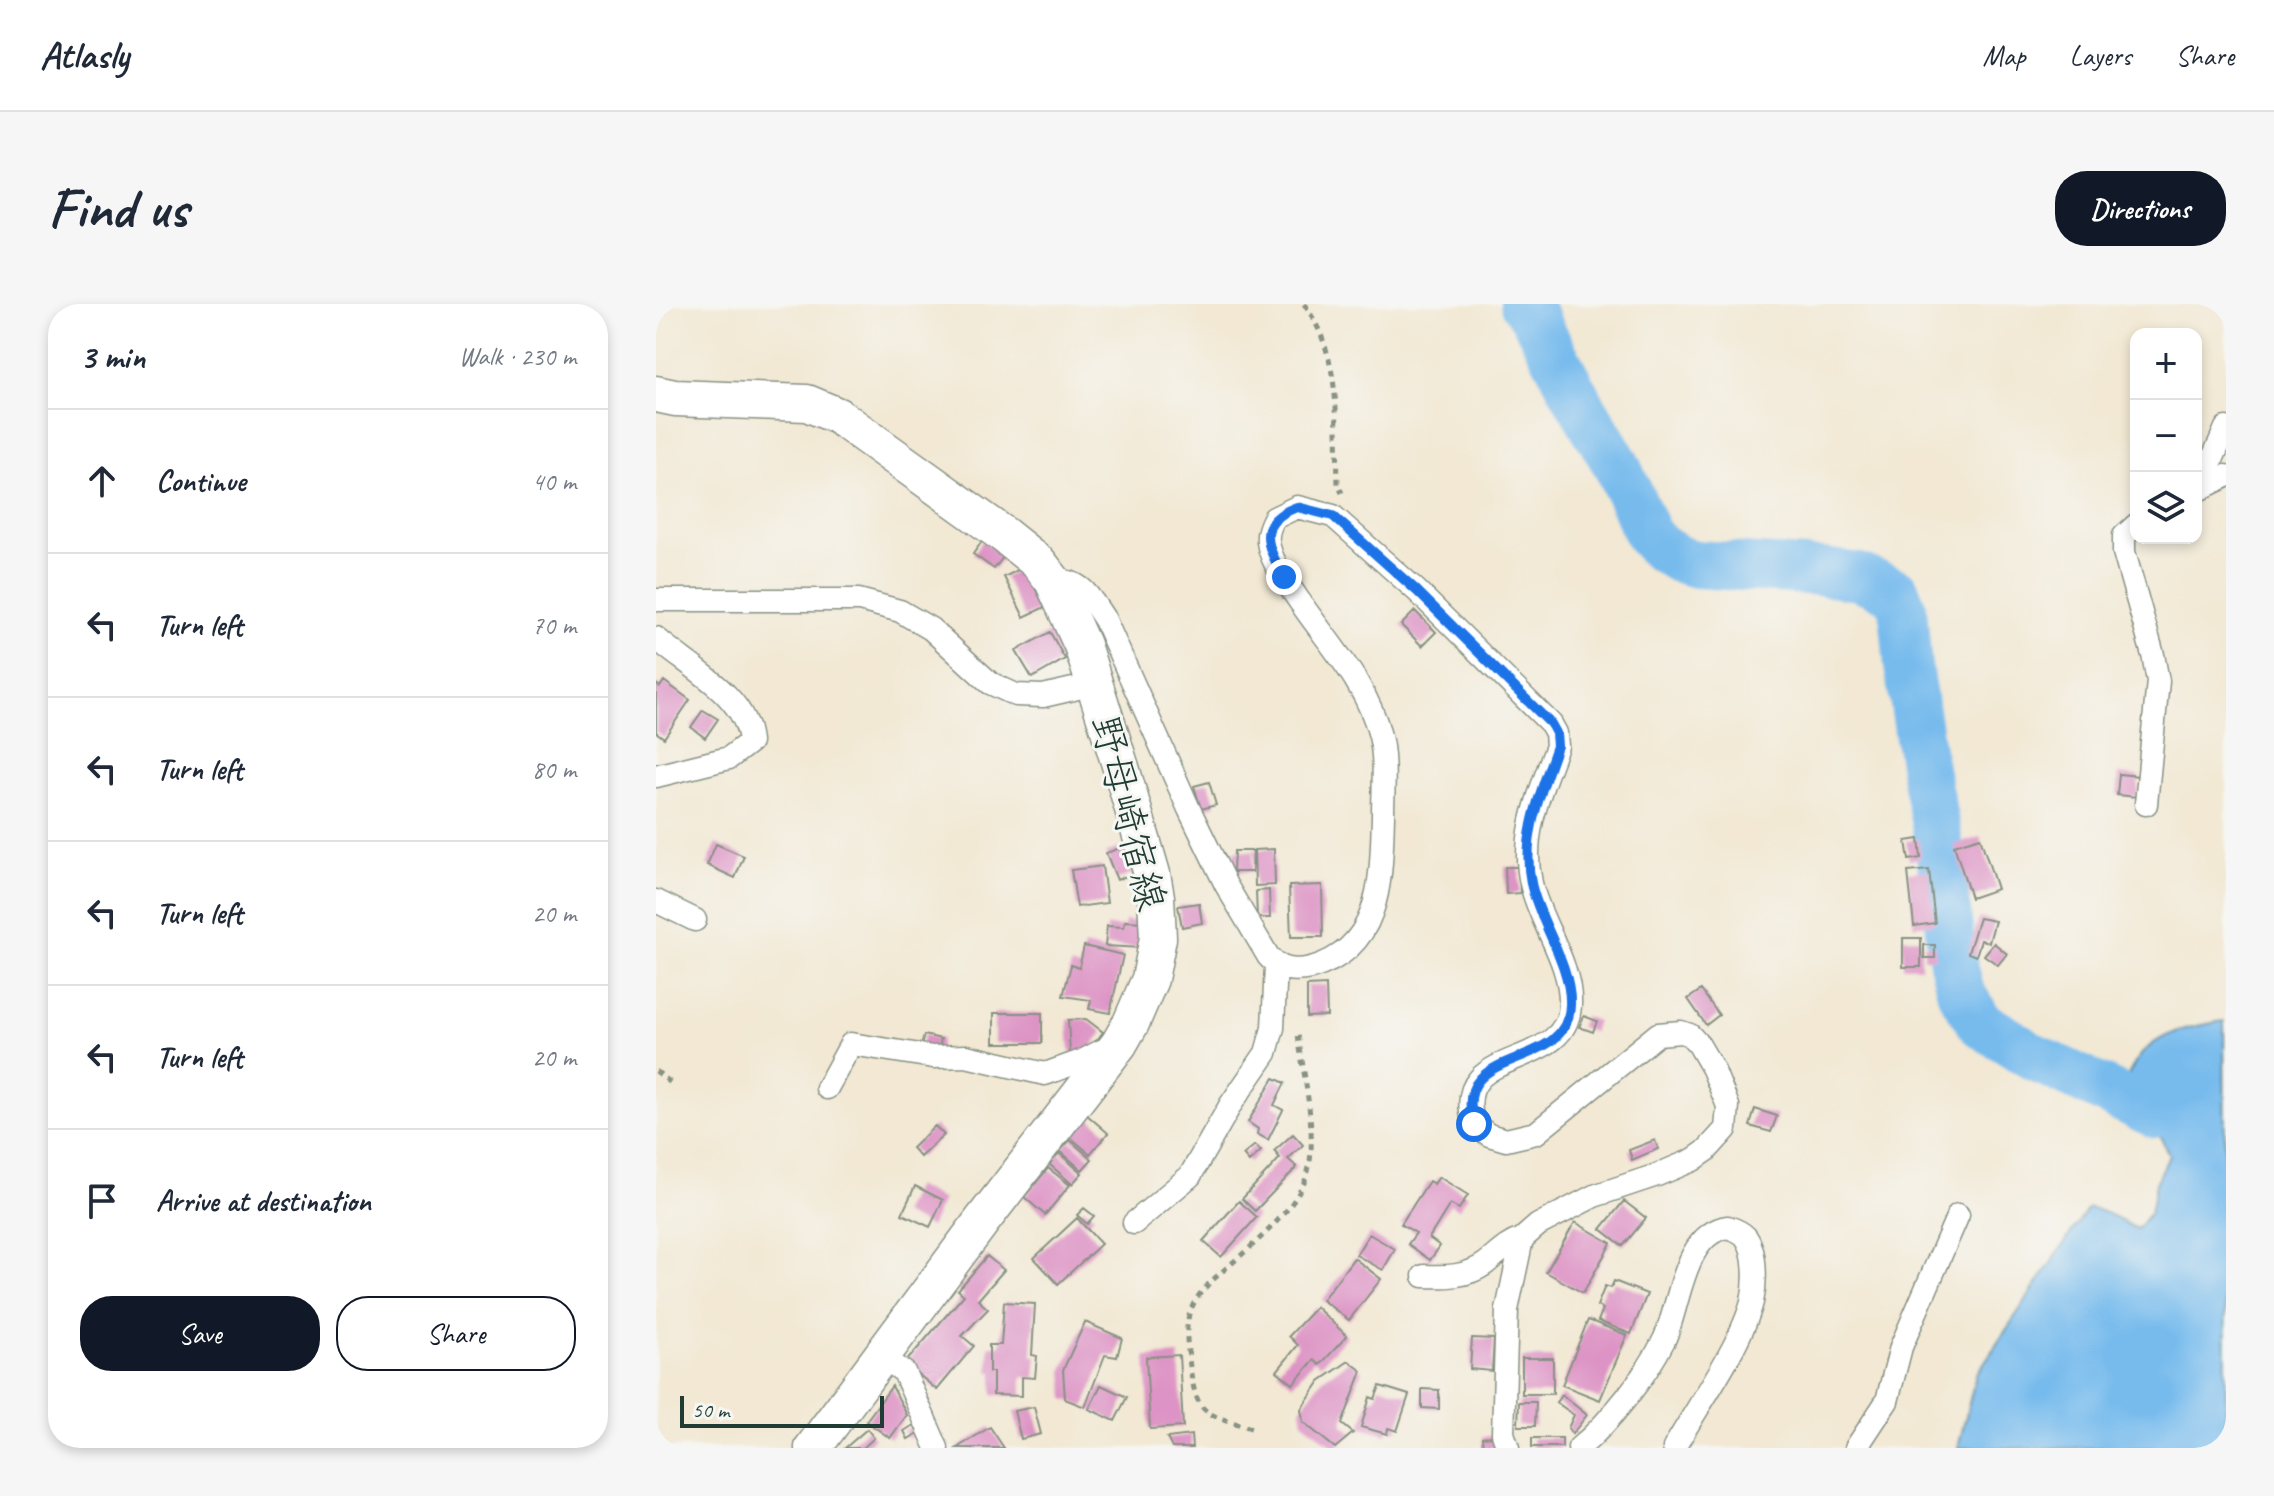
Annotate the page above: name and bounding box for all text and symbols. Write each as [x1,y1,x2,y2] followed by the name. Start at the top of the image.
[40,32,129,79] text: Atlasly
[1983,38,2026,73] text: Map
[2070,38,2131,73] text: Layers
[2175,38,2234,73] text: Share
[2055,171,2226,246] button: Directions
[48,173,188,244] text: Find us
[2130,328,2202,544] map controls
[2130,328,2202,400] button: +
[80,335,145,378] text: 3 min
[459,340,576,373] text: Walk · 230 m
[2130,400,2202,472] button: −
[80,459,124,503] icon: ahead
[156,462,246,500] text: Continue
[532,465,576,498] text: 40 m
[2130,472,2202,544] button: layers
[1266,559,1302,595] route end
[80,603,124,647] icon: left
[156,606,243,644] text: Turn left
[532,609,576,642] text: 70 m
[1080,710,1176,916] street label: 野母崎宿線
[80,747,124,791] icon: left
[156,750,243,788] text: Turn left
[532,753,576,786] text: 80 m
[80,891,124,935] icon: left
[156,894,243,932] text: Turn left
[532,897,576,930] text: 20 m
[80,1035,124,1079] icon: left
[156,1038,243,1076] text: Turn left
[532,1041,576,1074] text: 20 m
[1456,1106,1492,1142] route start
[80,1179,124,1223] icon: arrive
[156,1182,371,1220] text: Arrive at destination
[80,1296,320,1371] button: Save
[336,1296,576,1371] button: Share
[680,1392,884,1428] scale bar
[692,1396,729,1424] text: 50 m

